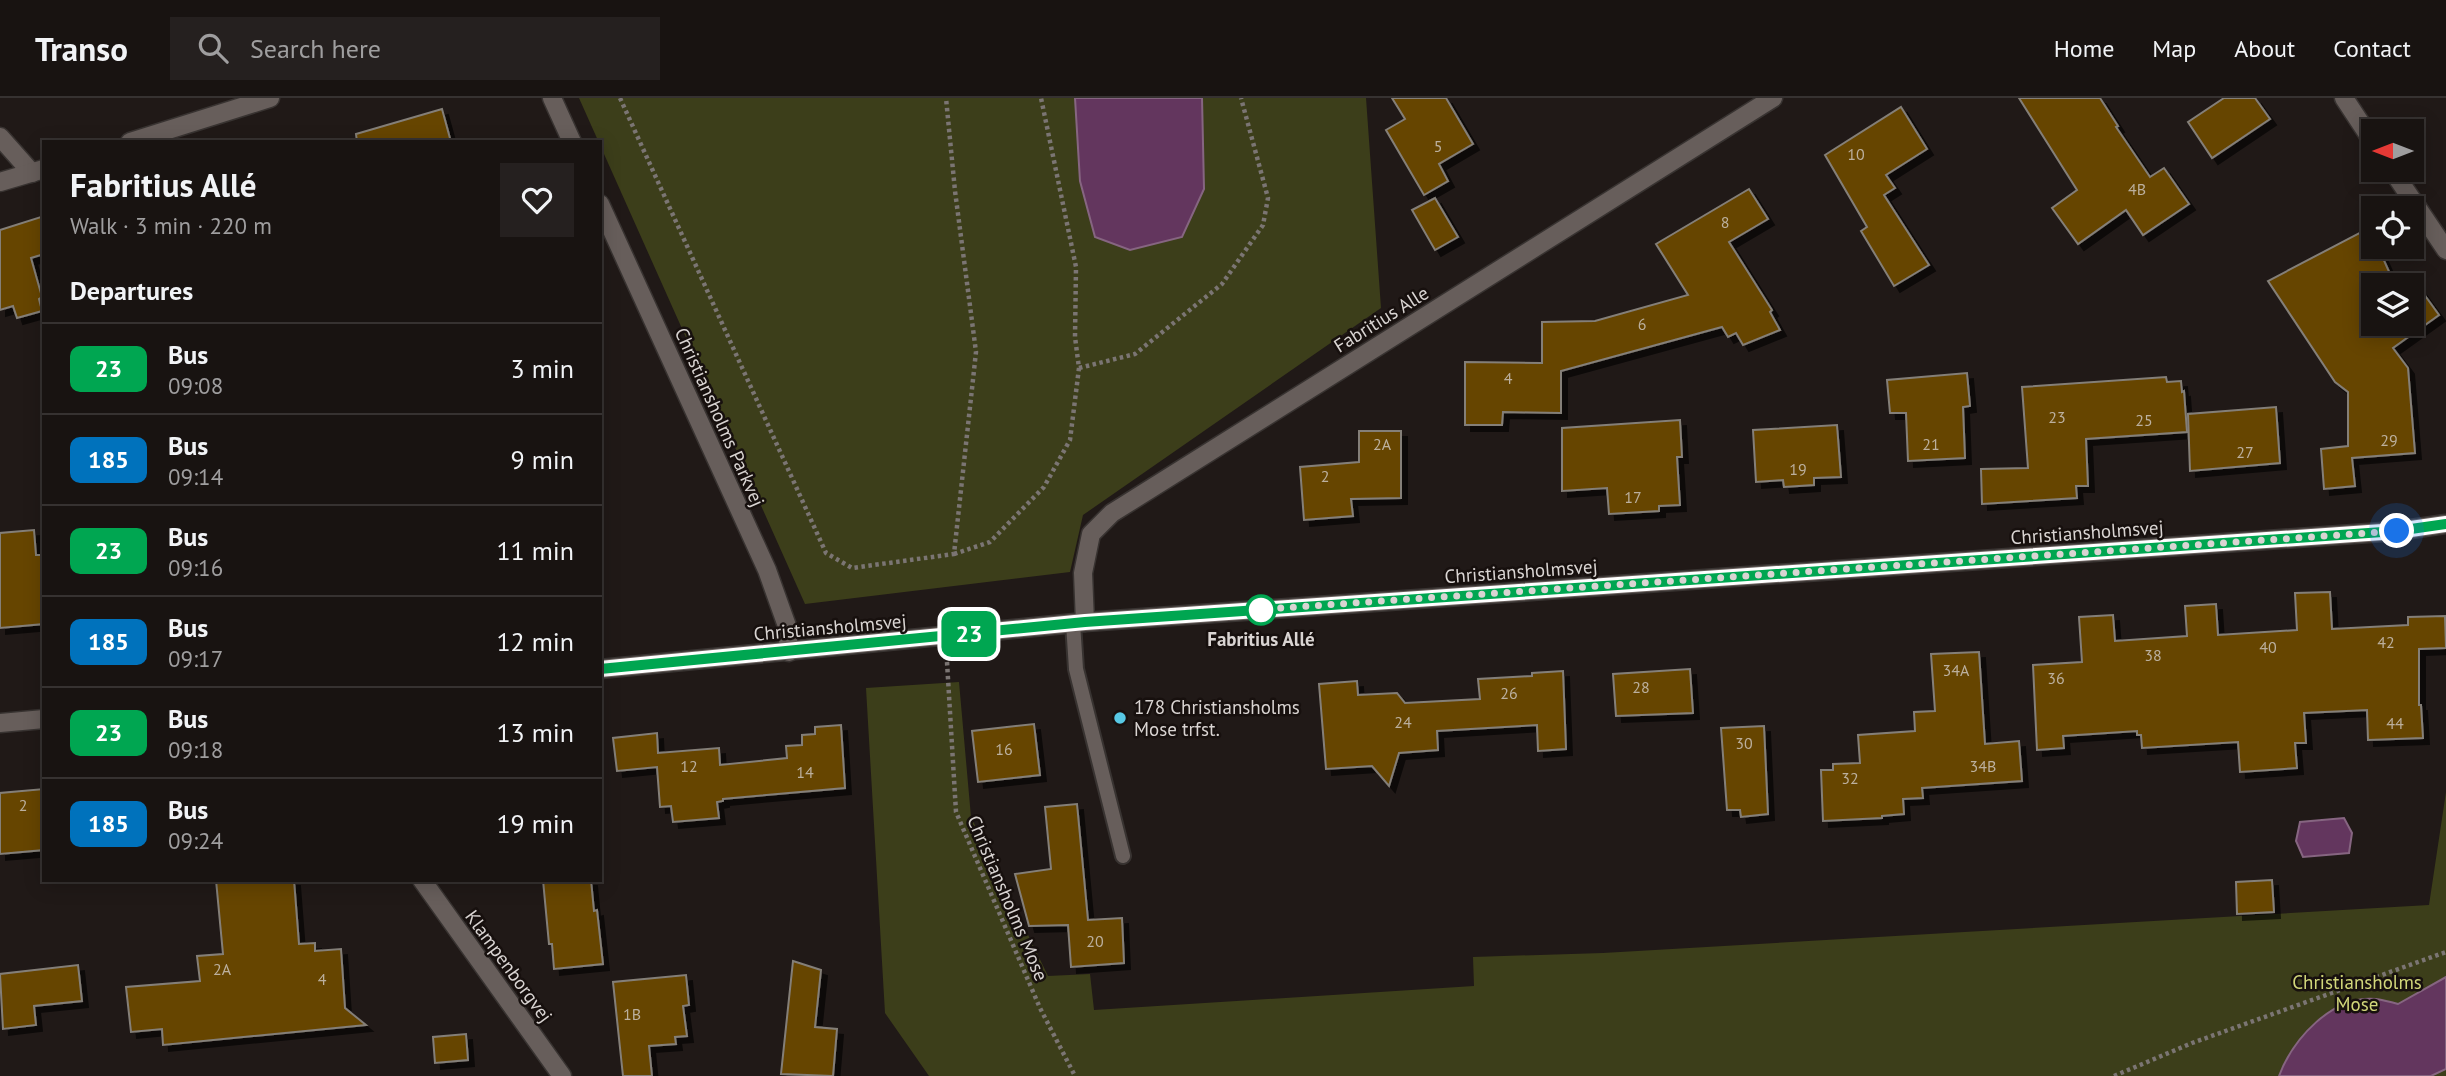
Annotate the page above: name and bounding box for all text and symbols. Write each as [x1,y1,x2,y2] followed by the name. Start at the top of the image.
[170,17,660,80] search box
[35,27,128,70] text: Transo
[194,29,232,67] icon: search
[250,32,381,65] text: Search here
[2054,33,2114,64] text: Home
[2152,33,2196,64] text: Map
[2234,33,2295,64] text: About
[2333,33,2411,64] text: Contact
[2361,119,2424,182] north arrow
[2361,119,2424,336] map controls
[1434,136,1442,156] house number: 5
[1847,144,1865,164] house number: 10
[70,163,257,206] text: Fabritius Allé
[500,163,574,237] button: heart
[2128,179,2146,199] house number: 4B
[2361,196,2424,259] button: locate
[70,211,272,240] text: Walk · 3 min · 220 m
[1721,212,1729,232] house number: 8
[2361,273,2424,336] button: layers
[70,274,193,307] text: Departures
[1329,280,1433,358] street label: Fabritius Alle
[1638,314,1646,334] house number: 6
[670,324,770,510] street label: Christiansholms Parkvej
[168,338,208,371] text: Bus
[511,352,574,385] text: 3 min
[95,353,122,384] text: 23
[1504,368,1513,388] house number: 4
[168,371,223,400] text: 09:08
[2048,407,2066,427] house number: 23
[2135,410,2153,430] house number: 25
[168,429,208,462] text: Bus
[2380,430,2398,450] house number: 29
[1373,434,1392,454] house number: 2A
[1922,434,1940,454] house number: 21
[2236,442,2254,462] house number: 27
[511,443,574,476] text: 9 min
[88,444,129,475] text: 185
[1789,459,1807,479] house number: 19
[168,462,223,491] text: 09:14
[1321,466,1329,486] house number: 2
[1624,487,1642,507] house number: 17
[2379,513,2414,548] your location
[2010,515,2164,549] street label: Christiansholmsvej
[168,520,208,553] text: Bus
[496,534,574,567] text: 11 min
[95,535,122,566] text: 23
[168,553,223,582] text: 09:16
[1444,554,1598,588] street label: Christiansholmsvej
[1246,595,1276,625] marker: Fabritius Allé
[753,608,907,646] street label: Christiansholmsvej
[168,611,208,644] text: Bus
[937,611,1000,657] line badge: 23
[955,618,983,649] text: 23
[496,625,574,658] text: 12 min
[88,626,129,657] text: 185
[1207,627,1315,651] place label: Fabritius Allé
[2377,632,2395,652] house number: 42
[2259,637,2277,657] house number: 40
[168,644,223,673] text: 09:17
[2144,645,2162,665] house number: 38
[1943,660,1970,680] house number: 34A
[2047,668,2065,688] house number: 36
[1632,677,1650,697] house number: 28
[1500,683,1518,703] house number: 26
[1134,695,1300,741] place label: 178 Christiansholms Mose trfst.
[168,702,208,735] text: Bus
[1112,710,1128,726] marker: 178 Christiansholms Mose trfst.
[1394,712,1412,732] house number: 24
[2386,713,2404,733] house number: 44
[496,716,574,749] text: 13 min
[95,717,122,748] text: 23
[1735,733,1753,753] house number: 30
[168,735,223,764] text: 09:18
[995,739,1013,759] house number: 16
[680,756,698,776] house number: 12
[1970,756,1996,776] house number: 34B
[796,762,814,782] house number: 14
[1841,768,1859,788] house number: 32
[168,793,208,826] text: Bus
[19,795,27,815] house number: 2
[496,807,574,840] text: 19 min
[88,808,129,839] text: 185
[962,812,1054,984] street label: Christiansholms Mose
[168,826,223,855] text: 09:24
[460,905,558,1027] street label: Klampenborgvej
[1086,931,1104,951] house number: 20
[213,959,232,979] house number: 2A
[318,969,327,989] house number: 4
[2292,970,2422,1016] park label: Christiansholms Mose
[623,1004,641,1024] house number: 1B

